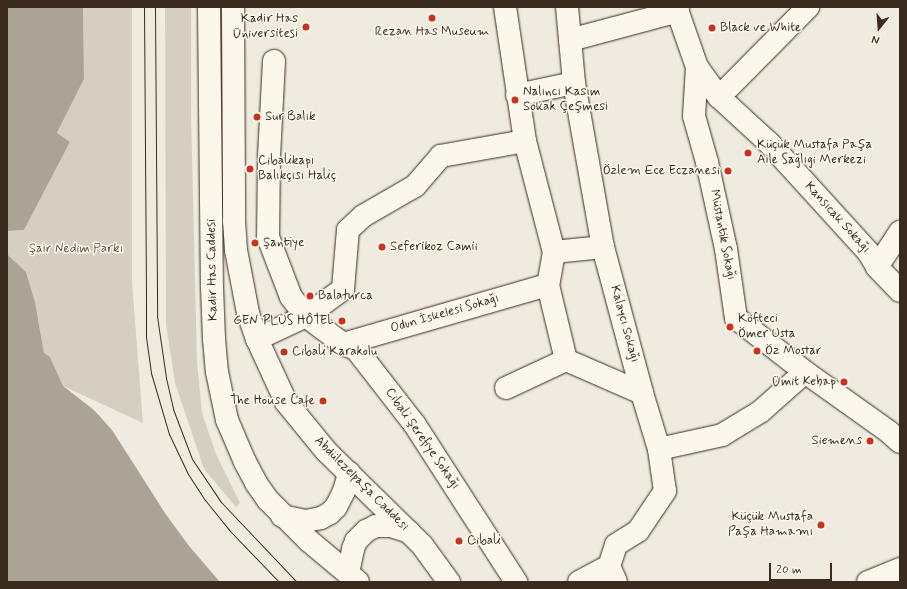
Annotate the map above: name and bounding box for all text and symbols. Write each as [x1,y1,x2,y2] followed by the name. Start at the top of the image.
[859,8,899,48] north arrow
[232,12,298,43] place label: Kadir Has Üniversitesi
[427,13,437,23] marker: Rezan Has Museum
[720,20,803,36] place label: Black ve White
[301,22,311,32] marker: Kadir Has Üniversitesi
[707,23,717,33] marker: Black ve White
[374,24,490,40] place label: Rezan Has Museum
[870,32,881,47] text: N
[523,85,608,116] place label: Nalıncı Kasım Sokak Çeşmesi
[510,95,520,105] marker: Nalıncı Kasım Sokak Çeşmesi
[265,109,316,125] place label: Sur Balık
[252,112,262,122] marker: Sur Balık
[757,138,870,169] place label: Küçük Mustafa Paşa Aile Sağlıgi Merkezi
[742,147,754,159] marker: Küçük Mustafa Paşa Aile Sağlıgi Merkezi
[258,154,336,185] place label: Cibalikapı Balıkçısı Haliç
[605,163,720,179] place label: Özlem Ece Eczanesi
[245,164,255,174] marker: Cibalikapı Balıkçısı Haliç
[723,166,733,176] marker: Özlem Ece Eczanesi
[801,179,873,257] street label: Kansıcak Sokağı
[705,188,739,282] street label: Müstantik Sokağı
[204,218,222,322] street label: Kadir Has Caddesi
[263,235,304,251] place label: Şantiye
[250,238,260,248] marker: Şantiye
[390,239,481,255] place label: Seferikoz Camii
[27,241,125,257] park label: Şair Nedim Parkı
[377,242,387,252] marker: Seferikoz Camii
[606,284,642,364] street label: Kalaycı Sokağı
[318,288,373,304] place label: Balaturca
[305,291,315,301] marker: Balaturca
[388,291,502,337] street label: Odun İskelesi Sokağı
[738,312,795,343] place label: Köfteci Ömer Usta
[235,313,334,329] place label: GEN PLUS HÔTEL
[337,316,347,326] marker: GEN PLUS HÔTEL
[725,322,735,332] marker: Köfteci Ömer Usta
[765,343,821,359] place label: Öz Mostar
[292,344,377,360] place label: Cibali Karakolu
[752,346,762,356] marker: Öz Mostar
[279,347,289,357] marker: Cibali Karakolu
[770,374,836,390] place label: Ümit Kebap
[839,377,849,387] marker: Ümit Kebap
[381,385,463,493] street label: Cibali Şerefiye Sokağı
[230,393,315,409] place label: The House Cafe
[318,396,328,406] marker: The House Cafe
[310,433,412,535] street label: Abdülezelpaşa Caddesi
[812,433,862,449] place label: Siemens
[865,436,875,446] marker: Siemens
[729,510,813,541] place label: Küçük Mustafa Paşa Hamamı
[816,520,826,530] marker: Küçük Mustafa Paşa Hamamı
[467,533,501,549] place label: Cibali
[454,536,464,546] marker: Cibali
[771,555,834,581] scale bar
[776,562,802,578] text: 20 m

